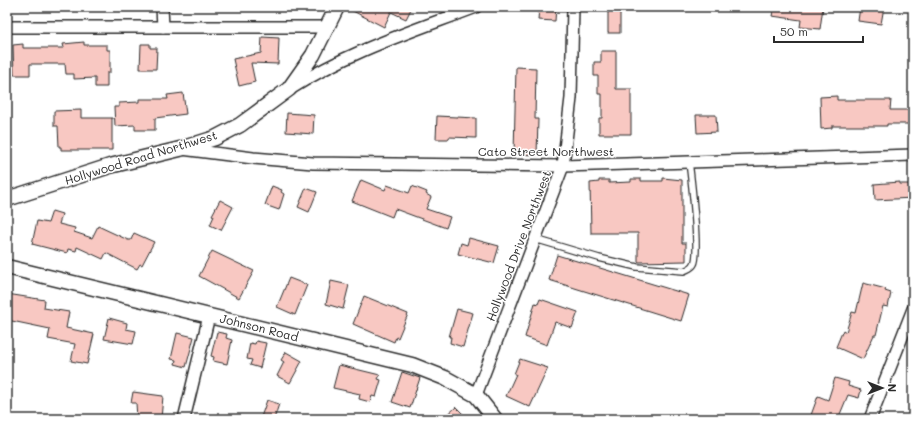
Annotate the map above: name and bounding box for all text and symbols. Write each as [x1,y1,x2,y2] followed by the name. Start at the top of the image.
[774,18,863,44] scale bar
[780,23,808,39] text: 50 m
[63,126,219,188] street label: Hollywood Road Northwest
[478,143,614,159] street label: Cato Street Northwest
[482,168,554,323] street label: Hollywood Drive Northwest
[218,310,301,345] street label: Johnson Road
[862,368,902,408] north arrow
[885,384,900,392] text: N

